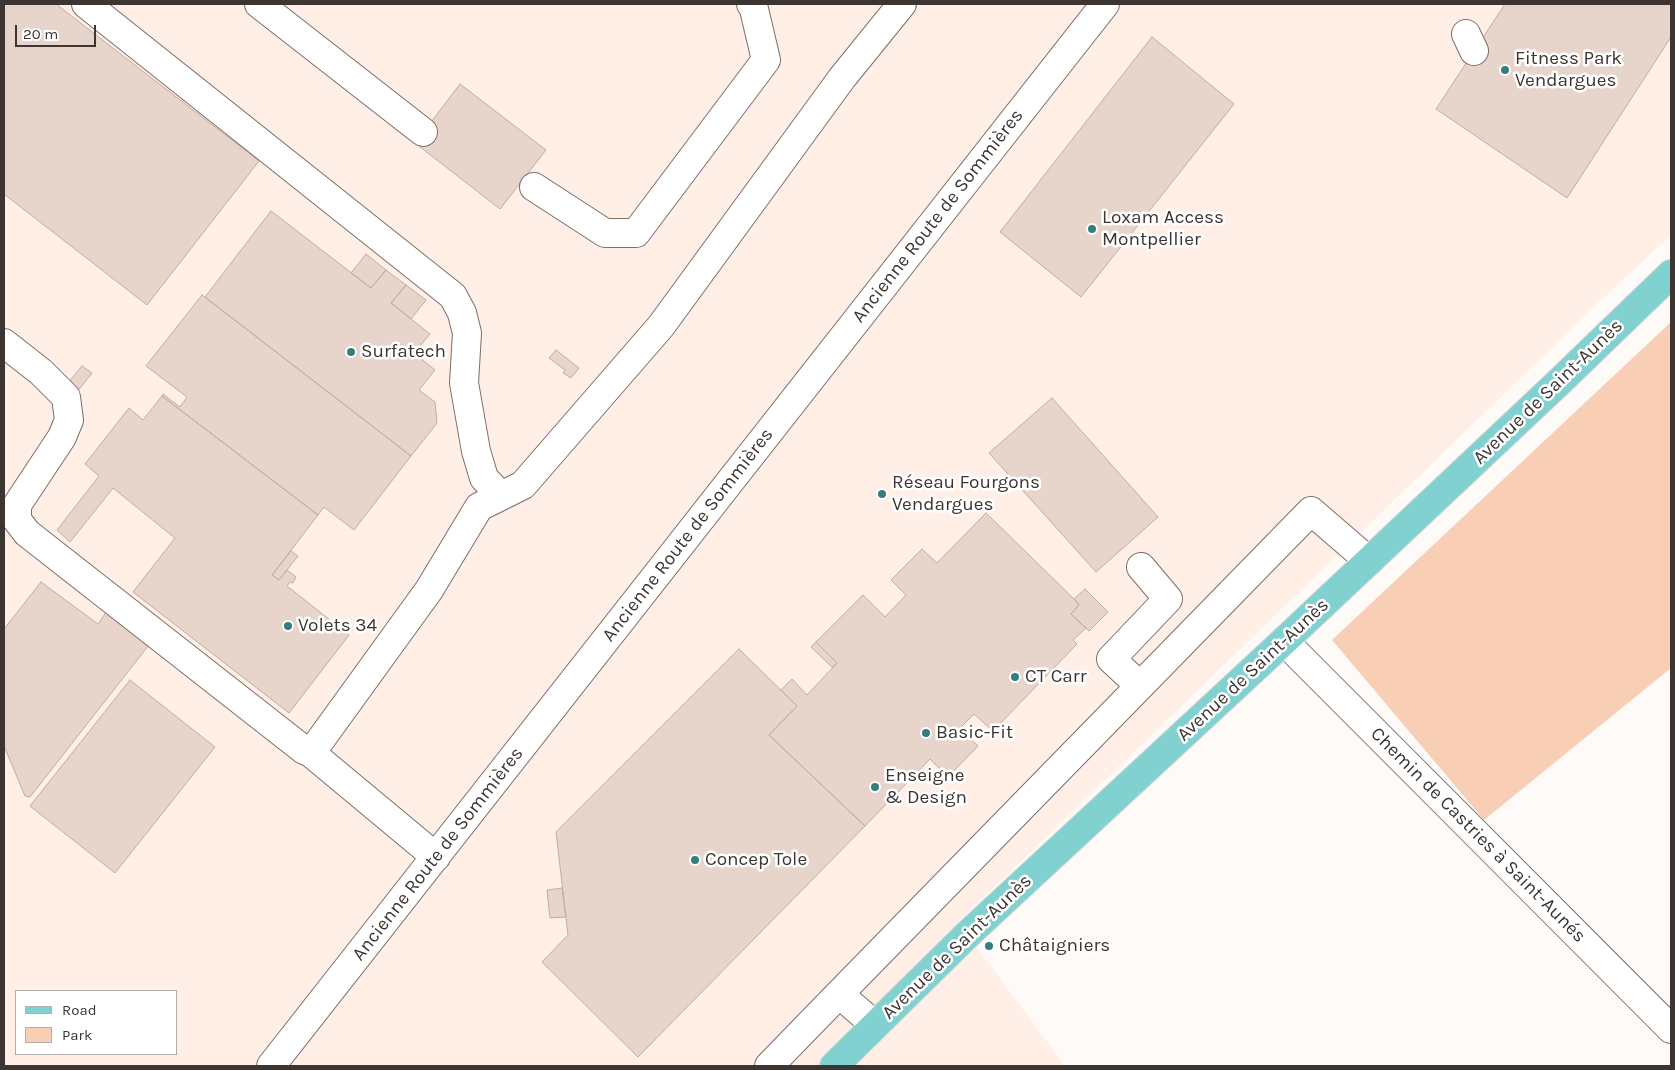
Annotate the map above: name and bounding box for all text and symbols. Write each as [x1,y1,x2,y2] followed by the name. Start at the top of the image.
[18,15,99,47] scale bar
[23,25,58,43] text: 20 m
[1515,48,1622,92] place label: Fitness Park Vendargues
[1499,64,1511,76] marker: Fitness Park Vendargues
[848,105,1028,327] street label: Ancienne Route de Sommières
[1102,207,1224,251] place label: Loxam Access Montpellier
[1086,223,1098,235] marker: Loxam Access Montpellier
[1468,315,1628,469] street label: Avenue de Saint-Aunès
[361,341,446,363] place label: Surfatech
[345,346,357,358] marker: Surfatech
[598,424,778,646] street label: Ancienne Route de Sommières
[892,472,1040,516] place label: Réseau Fourgons Vendargues
[876,488,888,500] marker: Réseau Fourgons Vendargues
[1172,594,1334,746] street label: Avenue de Saint-Aunès
[298,615,377,637] place label: Volets 34
[282,620,294,632] marker: Volets 34
[1025,666,1087,688] place label: CT Carr
[1009,671,1021,683] marker: CT Carr
[936,722,1013,744] place label: Basic-Fit
[1366,723,1590,947] street label: Chemin de Castries à Saint-Aunés
[920,727,932,739] marker: Basic-Fit
[348,743,528,965] street label: Ancienne Route de Sommières
[885,765,967,809] place label: Enseigne & Design
[869,781,881,793] marker: Enseigne & Design
[705,849,807,871] place label: Concep Tole
[689,854,701,866] marker: Concep Tole
[877,870,1037,1024] street label: Avenue de Saint-Aunès
[999,935,1110,957] place label: Châtaigniers
[983,940,995,952] marker: Châtaigniers
[15,990,178,1055] legend
[62,1001,97,1019] text: Road
[62,1026,92,1044] text: Park

